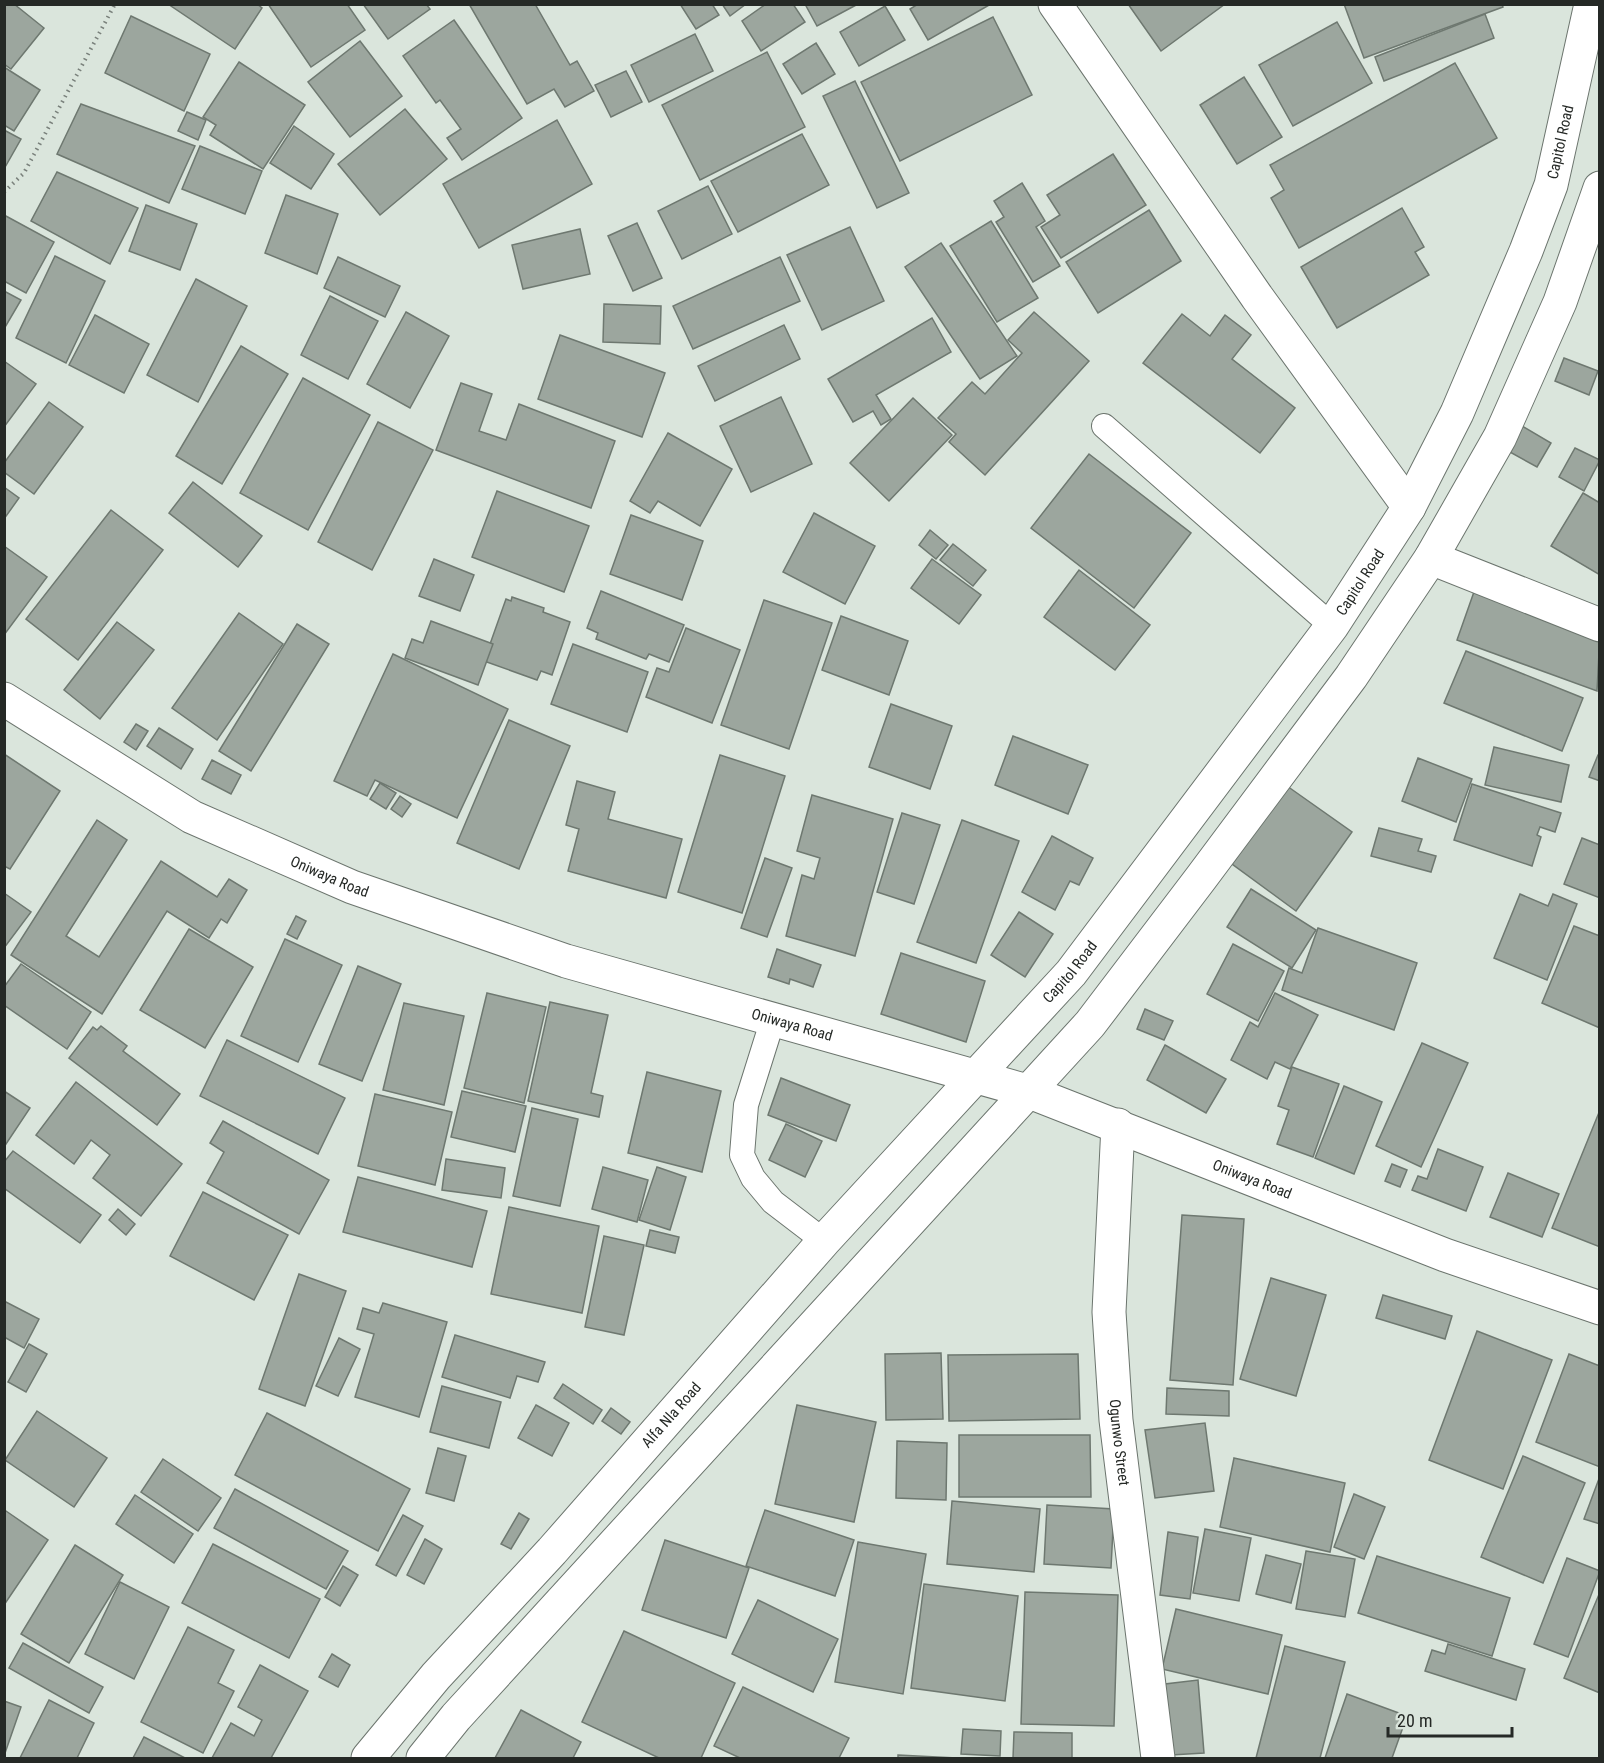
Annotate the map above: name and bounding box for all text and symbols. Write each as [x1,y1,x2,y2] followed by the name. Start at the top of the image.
[1544,103,1577,181] street label: Capitol Road
[1332,546,1388,619] street label: Capitol Road
[288,852,371,901] street label: Oniwaya Road
[1039,937,1101,1007] street label: Capitol Road
[750,1005,835,1045] street label: Oniwaya Road
[1210,1156,1294,1203] street label: Oniwaya Road
[638,1379,705,1451] street label: Alfa Nla Road
[1106,1399,1133,1487] street label: Ogunwo Street
[1388,1700,1512,1738] scale bar
[1397,1710,1432,1731] text: 20 m

